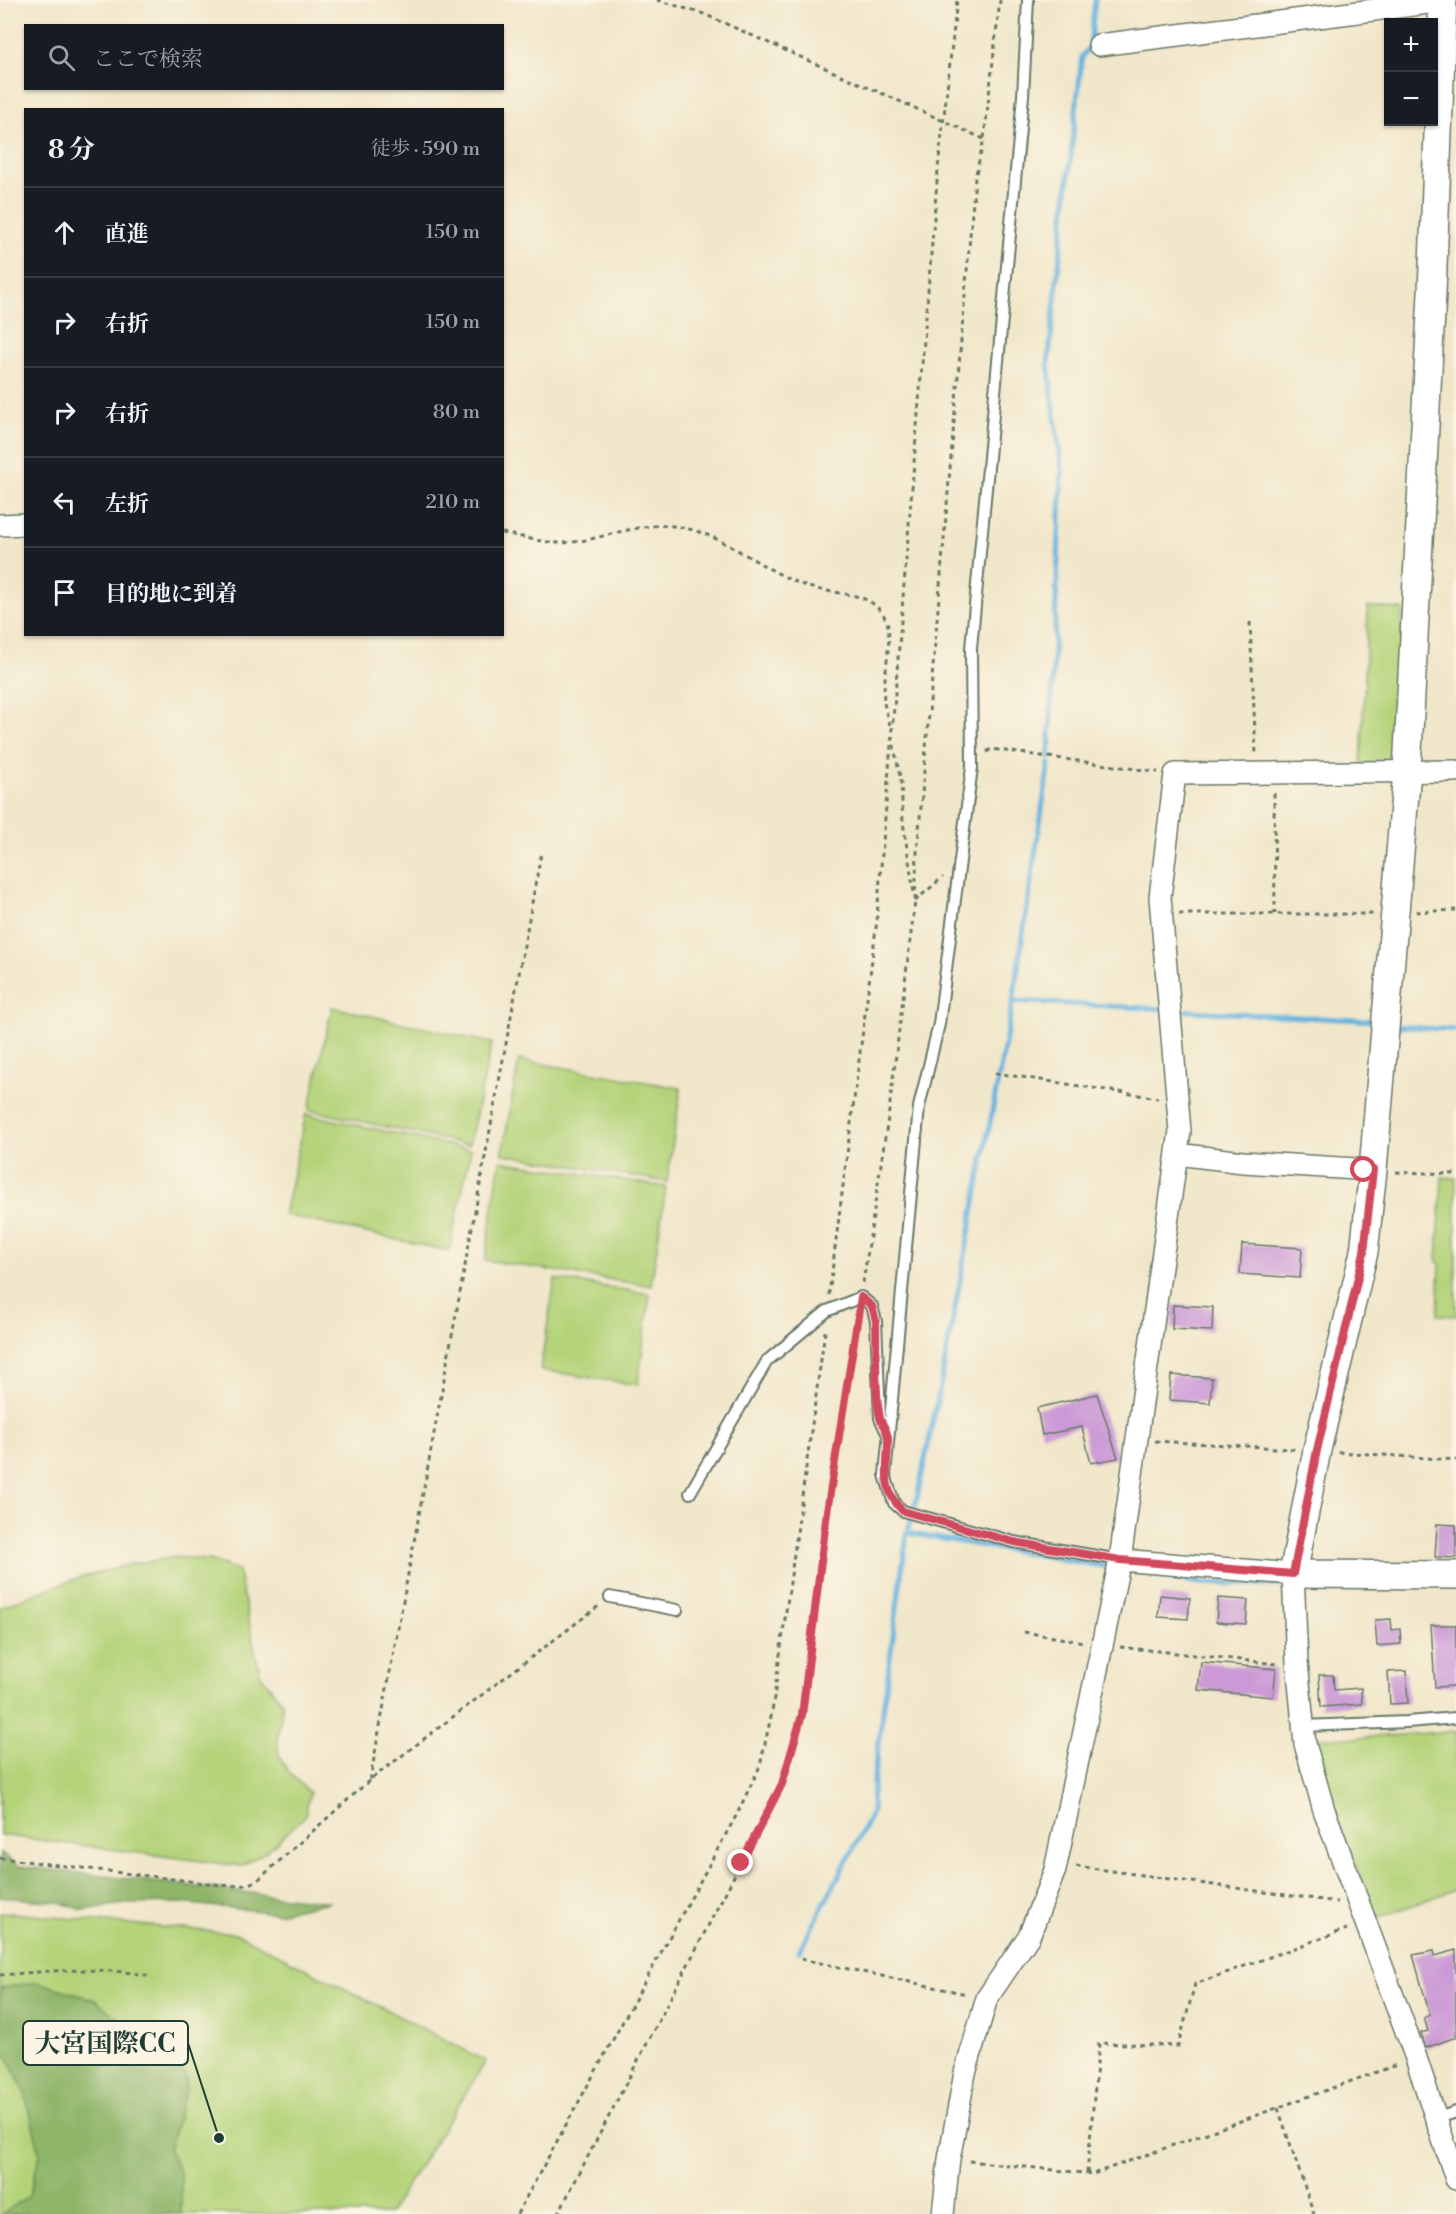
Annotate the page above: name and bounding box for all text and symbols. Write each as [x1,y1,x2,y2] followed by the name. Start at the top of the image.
[1384,18,1438,126] map controls
[1384,18,1438,72] button: +
[24,24,504,90] search box
[45,41,78,74] icon: search
[93,46,203,73] text: ここで検索
[1384,72,1438,126] button: −
[48,134,95,166] text: 8 分
[370,137,480,162] text: 徒歩 · 590 m
[48,216,81,249] icon: ahead
[425,220,480,245] text: 150 m
[105,221,149,248] text: 直進
[48,306,81,339] icon: right
[425,310,480,335] text: 150 m
[105,311,149,338] text: 右折
[48,396,81,429] icon: right
[433,400,480,425] text: 80 m
[105,401,149,428] text: 右折
[48,486,81,519] icon: left
[425,490,480,515] text: 210 m
[105,491,149,518] text: 左折
[48,576,81,609] icon: arrive
[105,581,237,608] text: 目的地に到着
[1350,1156,1376,1182] route start
[727,1849,753,1875] route end
[23,2021,188,2065] callout: 大宮国際CC
[35,2028,175,2060] text: 大宮国際CC

